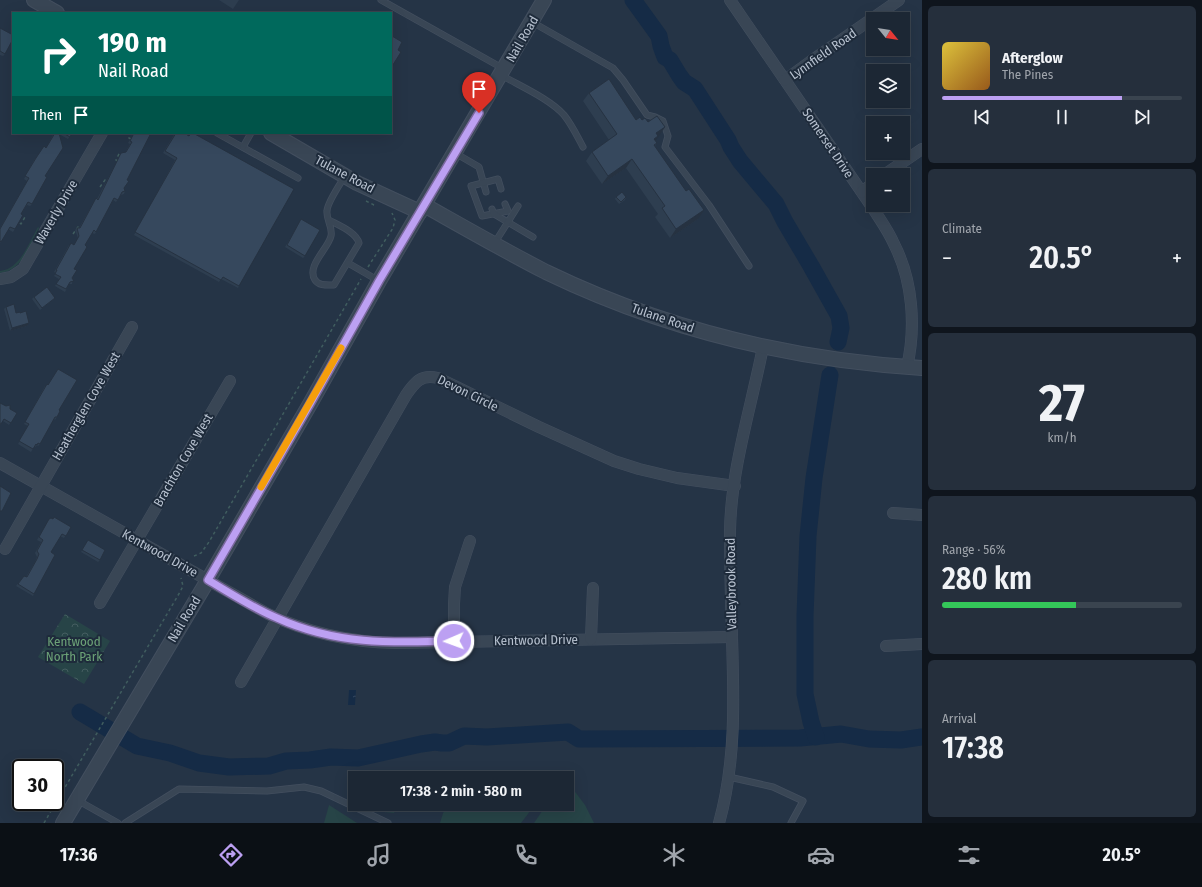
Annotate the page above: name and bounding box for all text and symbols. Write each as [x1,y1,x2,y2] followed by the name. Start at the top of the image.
[866,12,910,56] north arrow
[866,12,910,212] map controls
[503,13,541,65] street label: Nail Road
[787,25,859,83] street label: Lynnfield Road
[98,26,167,59] text: 190 m
[32,28,84,80] icon: right
[1002,49,1063,67] text: Afterglow
[98,60,169,82] text: Nail Road
[866,64,910,108] button: layers
[1002,67,1053,82] text: The Pines
[462,72,496,113] pin
[468,78,490,100] icon: arrive
[70,104,92,126] icon: arrive
[799,105,857,181] street label: Somerset Drive
[32,106,62,124] text: Then
[971,106,993,128] icon: previous
[1051,106,1073,128] icon: pause
[1131,106,1153,128] icon: next
[866,116,910,160] button: +
[313,152,377,196] street label: Tulane Road
[866,168,910,212] button: −
[32,177,80,247] street label: Waverly Drive
[942,221,982,236] text: Climate
[1029,240,1095,276] text: 20.5°
[942,245,952,272] text: −
[1172,245,1182,272] text: +
[630,300,696,336] street label: Tulane Road
[49,349,123,463] street label: Heatherglen Cove West
[435,372,501,414] street label: Devon Circle
[1039,372,1085,435] text: 27
[150,410,216,509] street label: Brachton Cove West
[1048,430,1077,445] text: km/h
[120,526,200,580] street label: Kentwood Drive
[723,538,739,630] street label: Valleybrook Road
[942,542,1006,557] text: Range · 56%
[942,561,1032,597] text: 280 km
[164,593,204,645] street label: Nail Road
[433,620,475,662] position arrow
[494,632,578,648] street label: Kentwood Drive
[46,634,103,664] park label: Kentwood North Park
[942,711,976,726] text: Arrival
[942,730,1004,766] text: 17:38
[12,759,64,811] speed limit sign: 30
[400,782,522,800] text: 17:38 · 2 min · 580 m
[217,841,245,869] icon: directions
[365,841,393,869] icon: music
[512,841,540,869] icon: phone
[660,841,688,869] icon: climate
[807,841,835,869] icon: car
[955,841,983,869] icon: filters
[60,844,97,866] text: 17:36
[1103,844,1142,866] text: 20.5°

